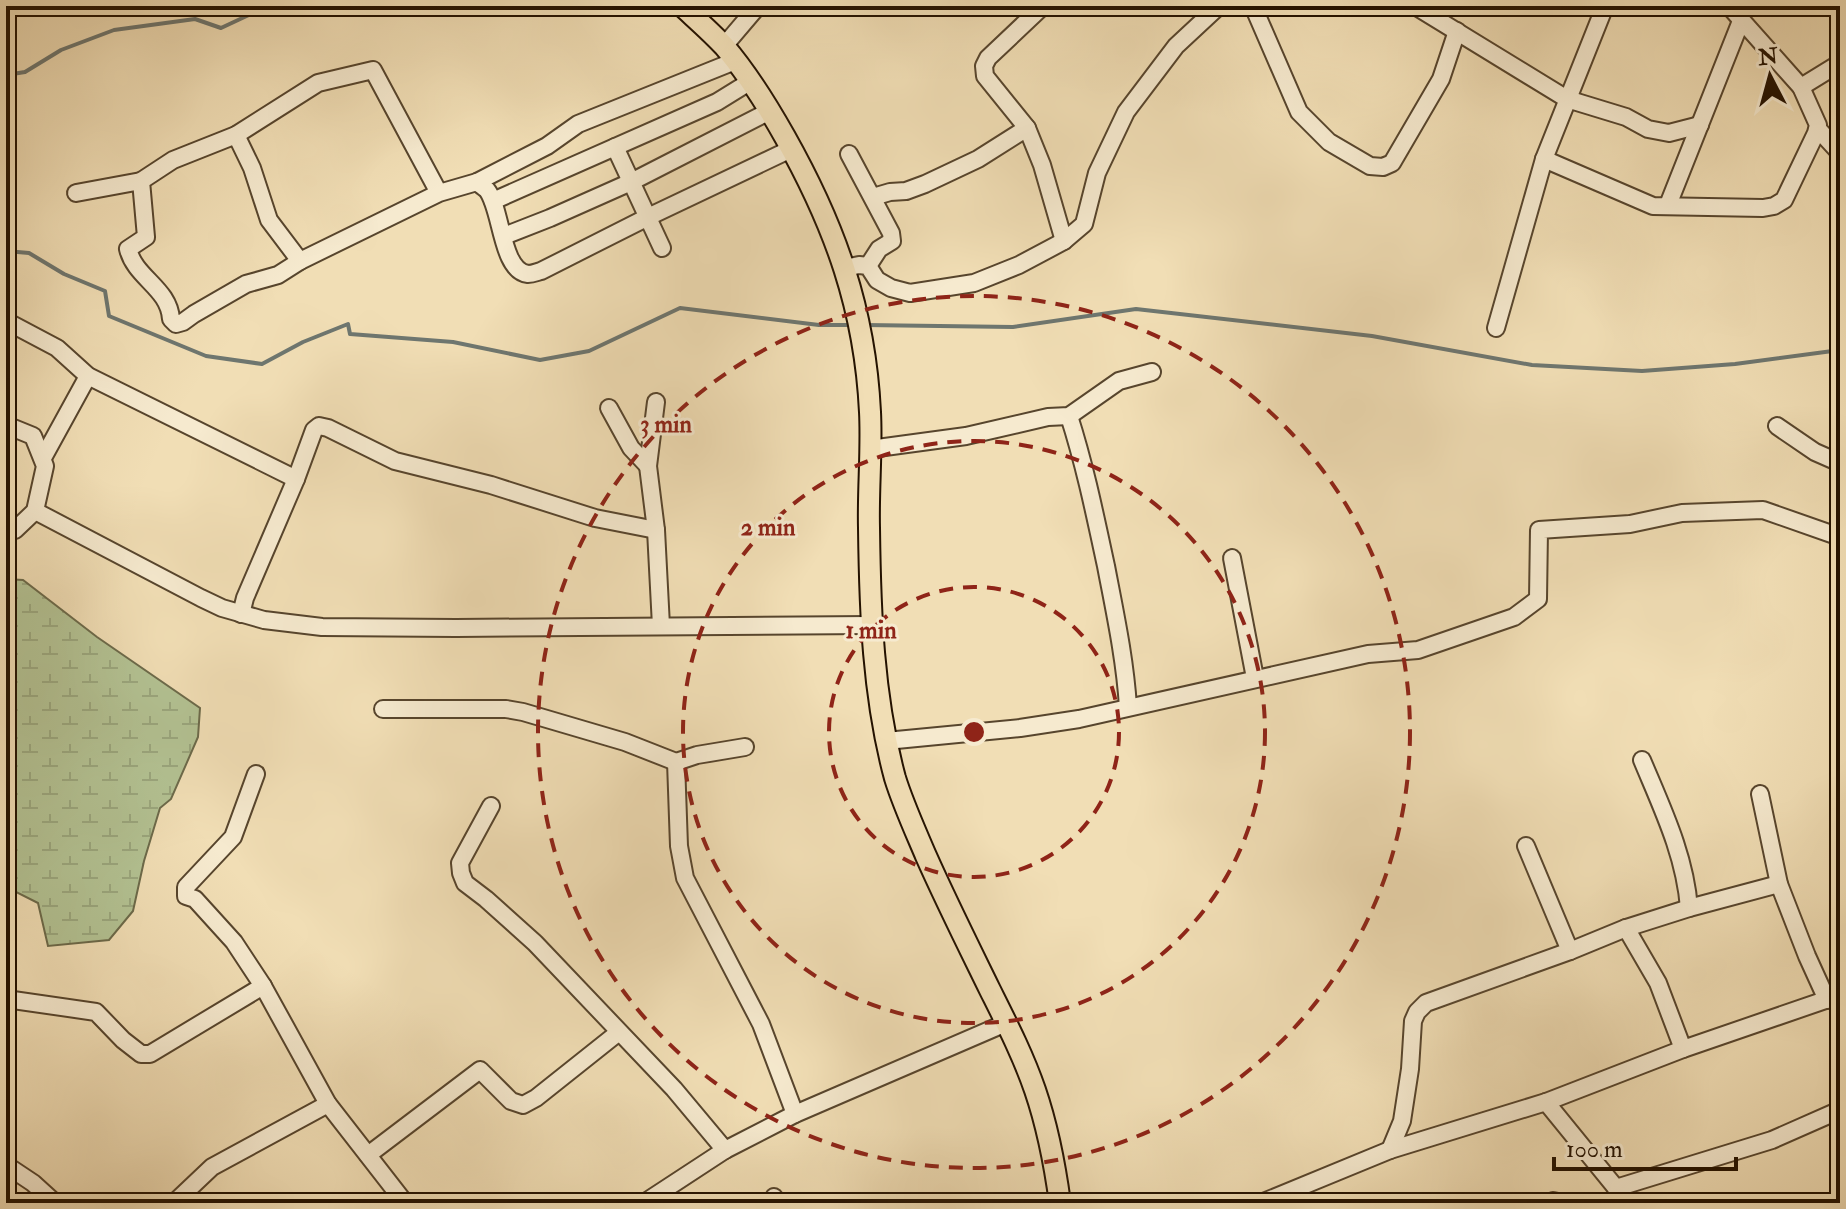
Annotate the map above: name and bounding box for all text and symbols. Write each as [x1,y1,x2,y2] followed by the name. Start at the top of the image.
[1730,36,1810,116] north arrow
[1756,42,1780,72] text: N
[640,409,692,440] text: 3 min
[741,512,796,543] text: 2 min
[846,615,897,646] text: 1 min
[960,718,988,746] centre of rings
[1554,1121,1736,1171] scale bar
[1566,1134,1623,1165] text: 100 m

